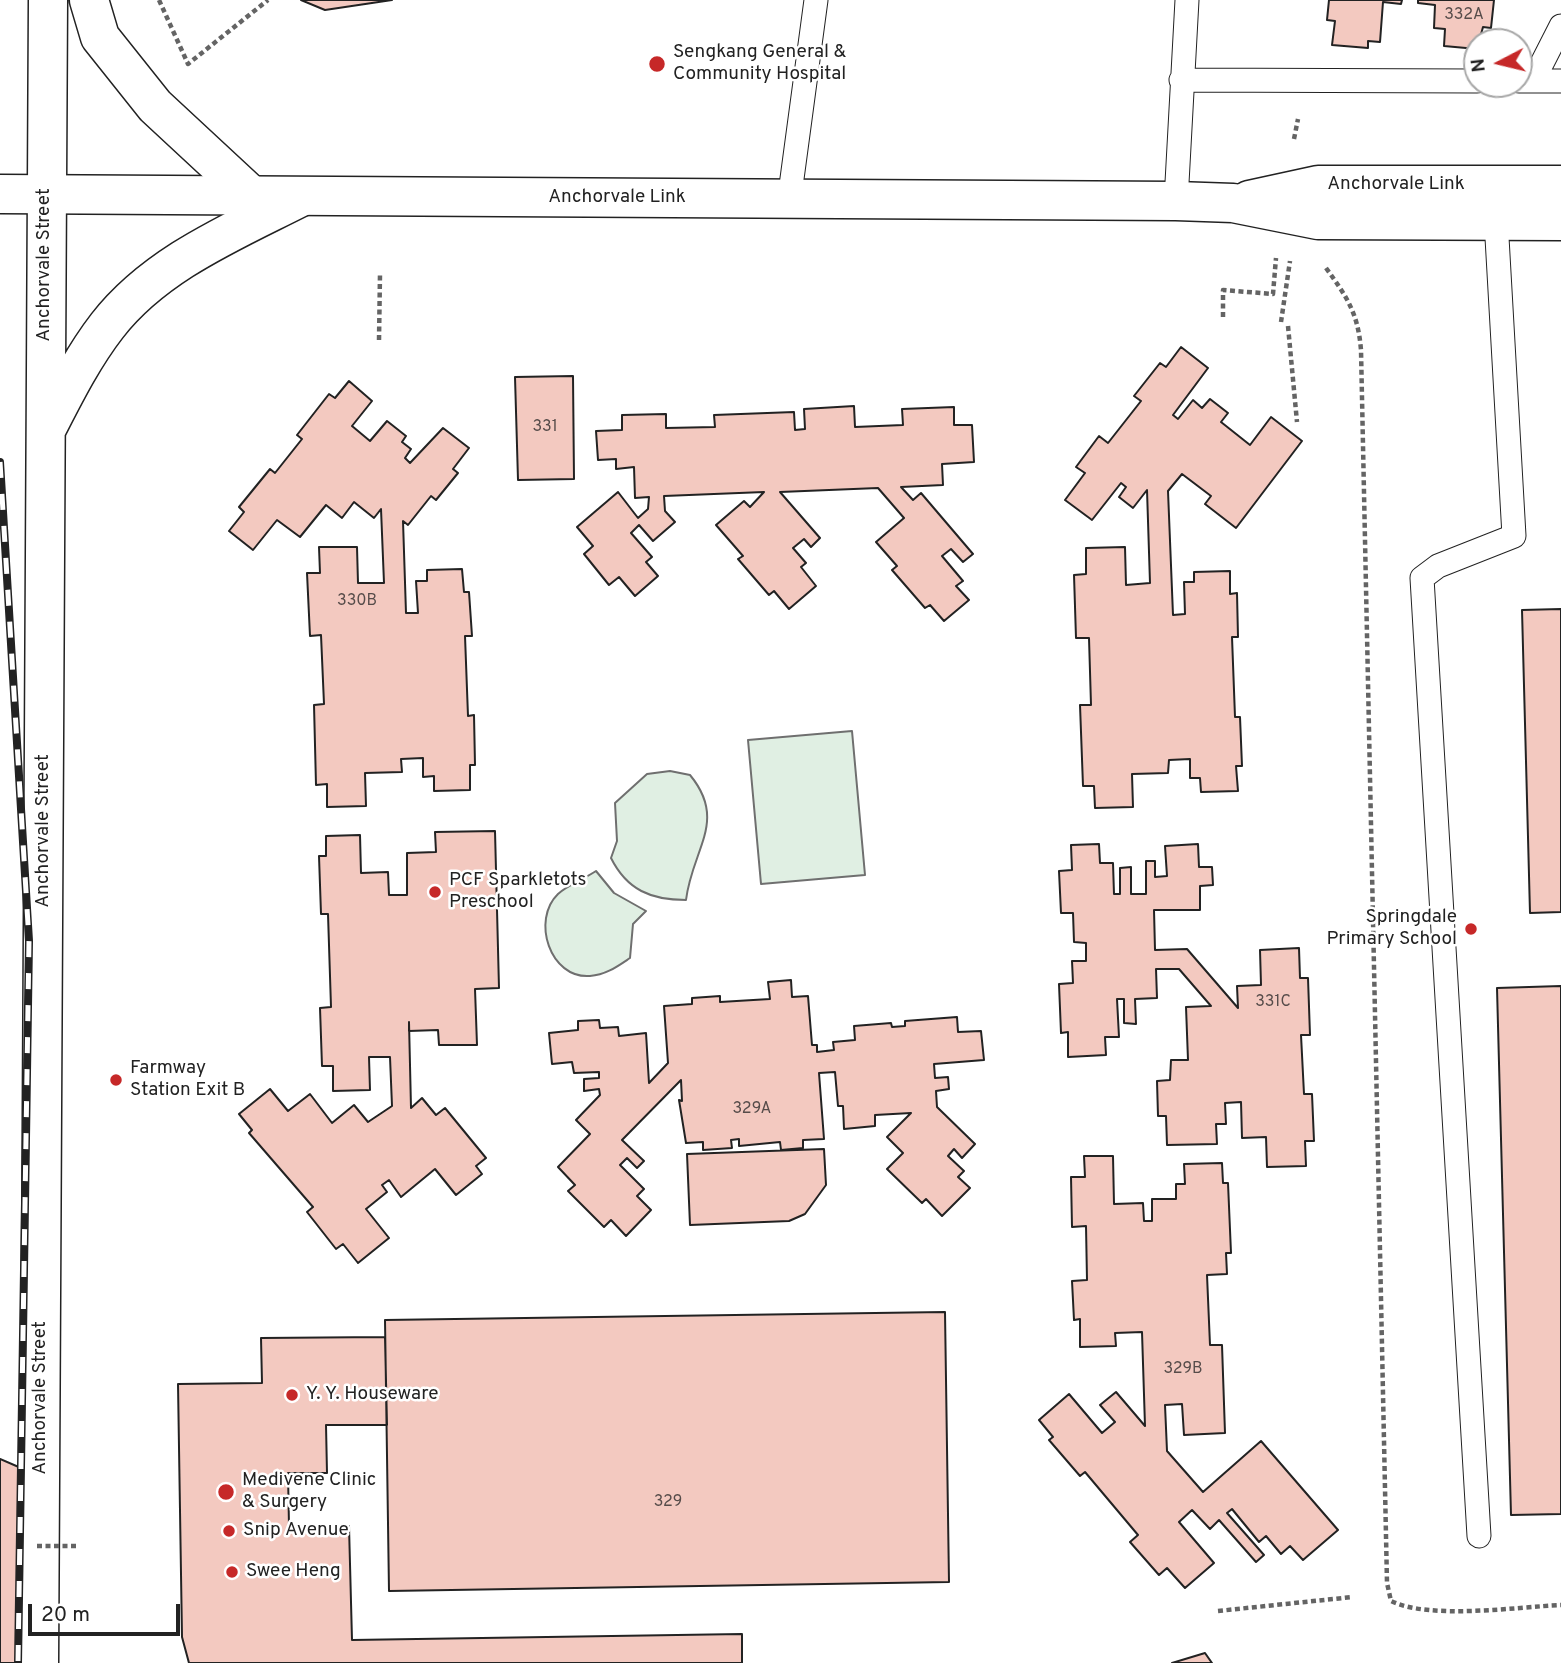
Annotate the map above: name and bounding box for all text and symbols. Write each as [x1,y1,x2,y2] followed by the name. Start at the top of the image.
[1444,6,1484,26] house number: 332A
[1463,28,1533,98] north arrow
[673,42,846,86] place label: Sengkang General & Community Hospital
[647,54,667,74] marker: Sengkang General & Community Hospital
[1466,57,1492,74] text: N
[1327,174,1465,196] street label: Anchorvale Link
[548,187,686,209] street label: Anchorvale Link
[34,188,56,342] street label: Anchorvale Street
[532,418,558,438] house number: 331
[337,592,377,612] house number: 330B
[33,754,55,908] street label: Anchorvale Street
[449,870,586,914] place label: PCF Sparkletots Preschool
[427,884,443,900] marker: PCF Sparkletots Preschool
[1326,907,1457,951] place label: Springdale Primary School
[1463,921,1479,937] marker: Springdale Primary School
[1255,993,1291,1013] house number: 331C
[130,1058,245,1102] place label: Farmway Station Exit B
[108,1072,124,1088] marker: Farmway Station Exit B
[733,1100,771,1120] house number: 329A
[30,1321,52,1475] street label: Anchorvale Street
[1163,1360,1203,1380] house number: 329B
[306,1384,438,1406] place label: Y. Y. Houseware
[284,1387,300,1403] marker: Y. Y. Houseware
[242,1470,376,1514] place label: Medivene Clinic & Surgery
[216,1482,236,1502] marker: Medivene Clinic & Surgery
[654,1493,682,1513] house number: 329
[243,1520,349,1542] place label: Snip Avenue
[221,1523,237,1539] marker: Snip Avenue
[246,1561,341,1583] place label: Swee Heng
[224,1564,240,1580] marker: Swee Heng
[32,1590,184,1634] scale bar
[41,1602,90,1629] text: 20 m

